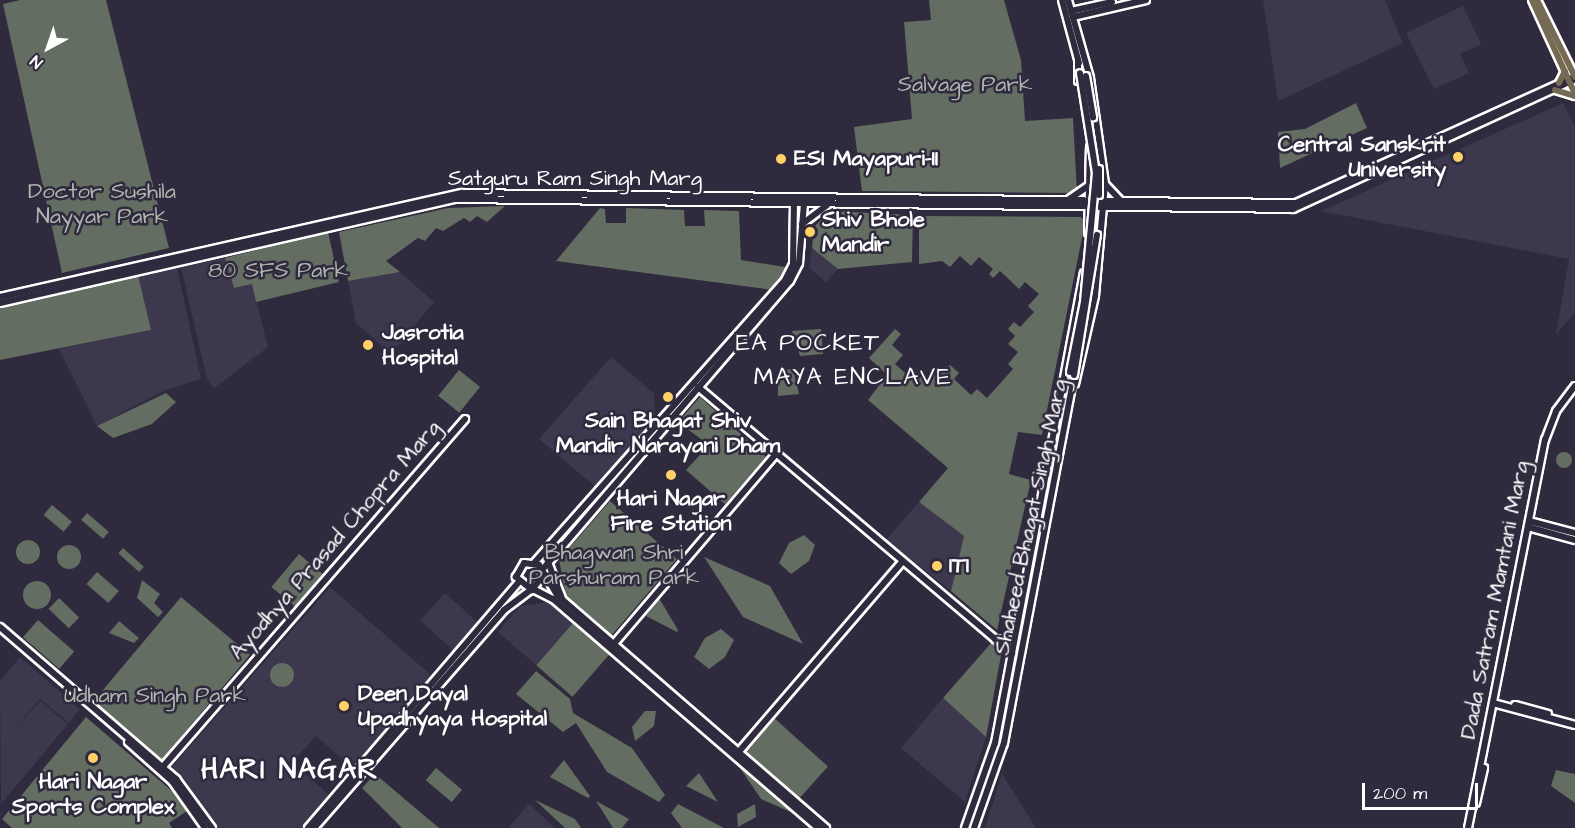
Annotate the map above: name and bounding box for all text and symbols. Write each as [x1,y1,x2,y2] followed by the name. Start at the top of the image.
[18,18,78,78] north arrow
[26,50,47,73] text: N
[898,72,1032,98] park label: Salvage Park
[1278,131,1446,182] place label: Central Sanskrit University
[794,146,938,172] place label: ESI Mayapuri-II
[772,150,790,168] marker: ESI Mayapuri-II
[1451,150,1465,164] marker: Central Sanskrit University
[448,166,702,192] street label: Satguru Ram Singh Marg
[28,178,176,230] park label: Doctor Sushila Nayyar Park
[822,206,925,258] place label: Shiv Bhole Mandir
[803,225,817,239] marker: Shiv Bhole Mandir
[208,258,348,284] park label: 80 SFS Park
[382,319,464,370] place label: Jasrotia Hospital
[736,330,880,358] district label: EA POCKET
[359,336,377,354] marker: Jasrotia Hospital
[754,364,952,392] district label: MAYA ENCLAVE
[989,377,1073,657] street label: Shaheed Bhagat Singh Marg
[661,390,675,404] marker: Sain Bhagat Shiv Mandir Narayani Dham
[556,407,780,458] place label: Sain Bhagat Shiv Mandir Narayani Dham
[224,415,446,665] street label: Ayodhya Prasad Chopra Marg
[1455,459,1535,741] street label: Dada Satram Mamtani Marg
[664,468,678,482] marker: Hari Nagar Fire Station
[610,485,732,536] place label: Hari Nagar Fire Station
[529,539,699,590] park label: Bhagwan Shri Parshuram Park
[949,553,969,579] place label: ITI
[930,559,944,573] marker: ITI
[358,680,547,732] place label: Deen Dayal Upadhyaya Hospital
[64,683,246,709] park label: Udham Singh Park
[335,697,353,715] marker: Deen Dayal Upadhyaya Hospital
[86,751,100,765] marker: Hari Nagar Sports Complex
[201,753,379,787] district label: HARI NAGAR
[12,768,174,819] place label: Hari Nagar Sports Complex
[1365,771,1480,809] scale bar
[1373,781,1427,806] text: 200 m

